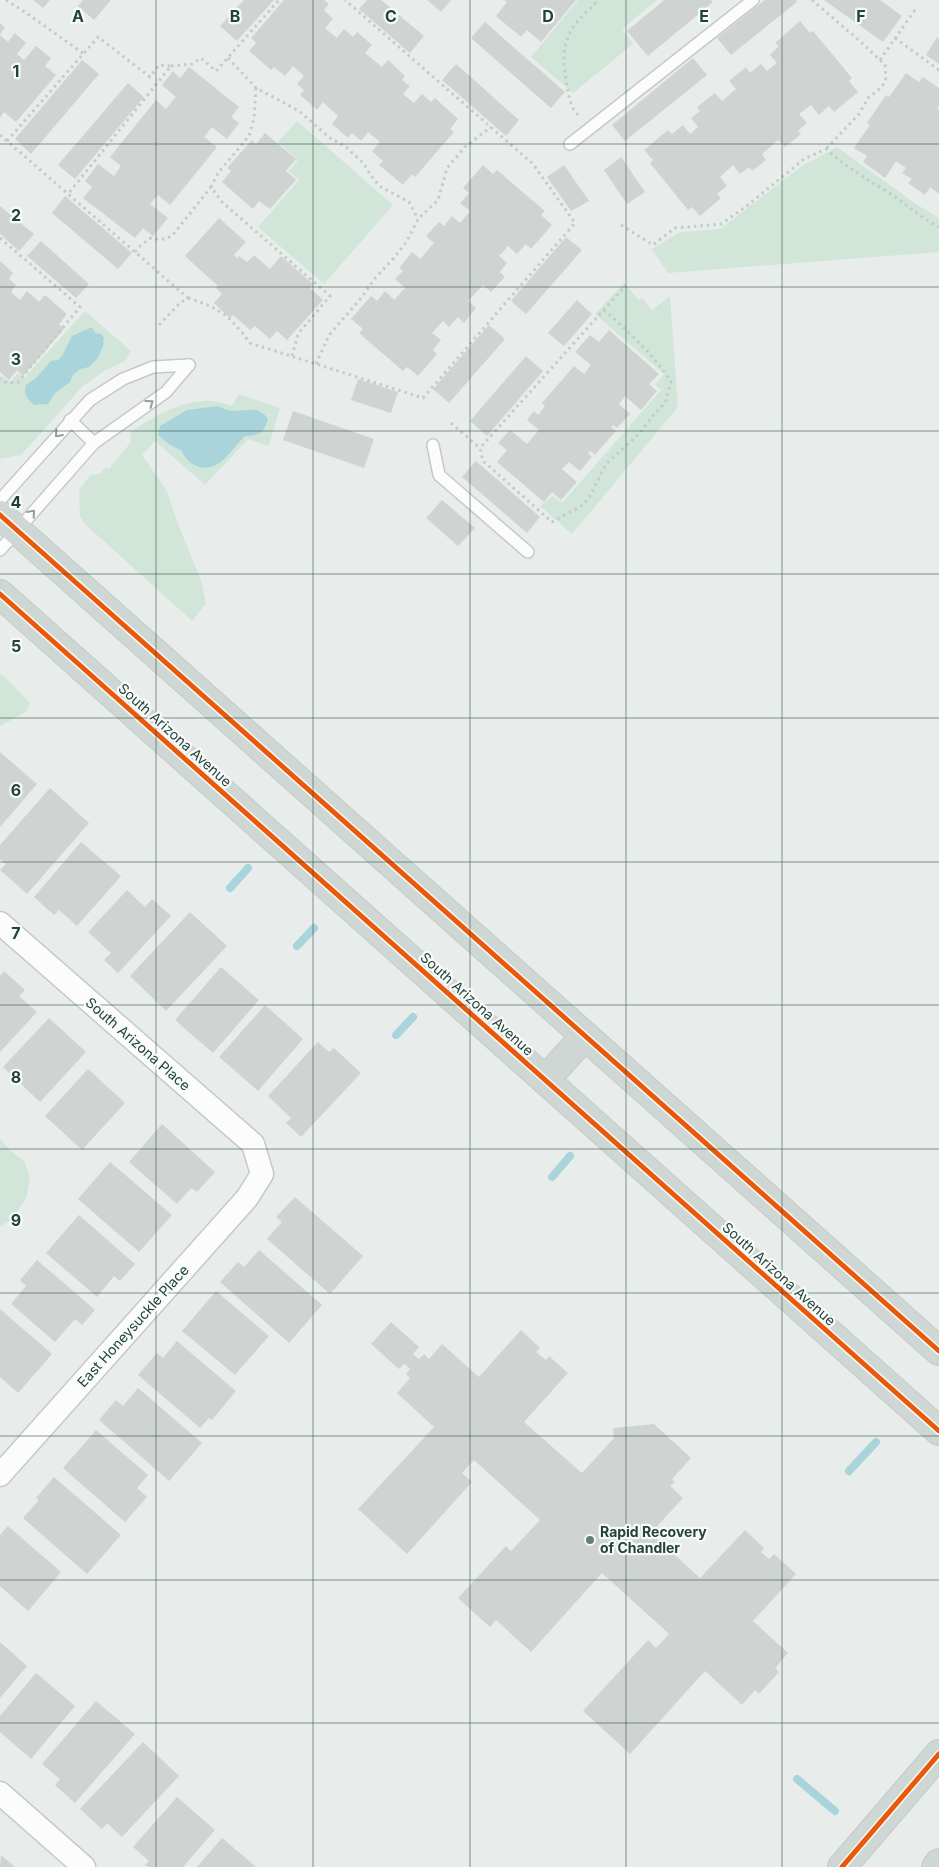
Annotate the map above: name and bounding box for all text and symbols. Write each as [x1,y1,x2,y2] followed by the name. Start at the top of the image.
[72,6,84,26] text: A
[230,6,240,26] text: B
[385,6,397,26] text: C
[542,6,554,26] text: D
[699,6,709,26] text: E
[856,6,866,26] text: F
[13,61,19,81] text: 1
[11,205,21,225] text: 2
[11,349,21,369] text: 3
[144,400,154,409] one-way arrow
[55,428,64,437] one-way arrow
[11,492,22,512] text: 4
[26,510,35,519] one-way arrow
[11,636,21,656] text: 5
[115,679,235,790] street label: South Arizona Avenue
[11,780,21,800] text: 6
[11,923,21,943] text: 7
[417,948,537,1059] street label: South Arizona Avenue
[82,993,194,1094] street label: South Arizona Place
[11,1067,21,1087] text: 8
[11,1210,21,1230] text: 9
[719,1218,839,1329] street label: South Arizona Avenue
[73,1261,192,1390] street label: East Honeysuckle Place
[600,1523,707,1556] place label: Rapid Recovery of Chandler
[584,1534,596,1546] marker: Rapid Recovery of Chandler

